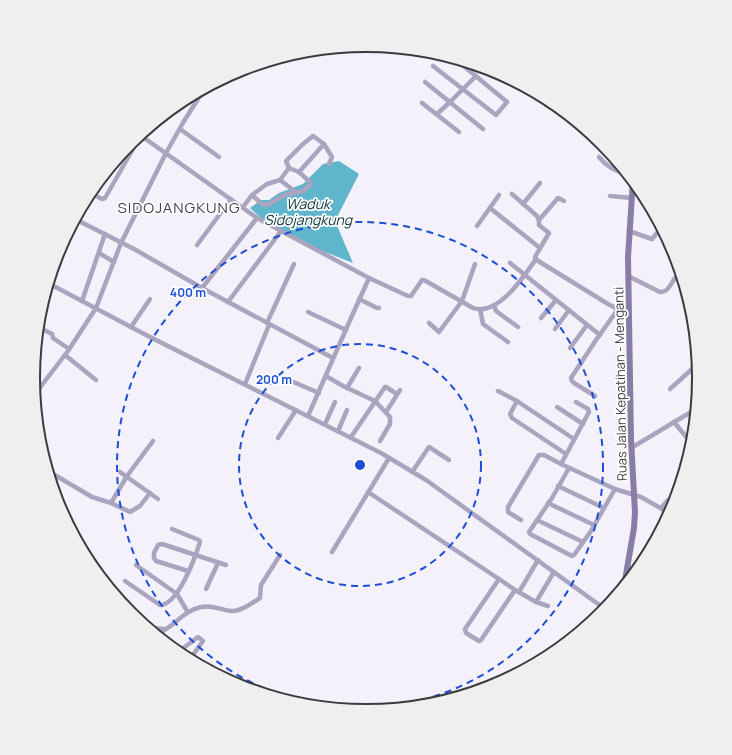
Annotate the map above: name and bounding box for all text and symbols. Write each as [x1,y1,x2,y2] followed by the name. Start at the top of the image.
[264,194,354,229] water label: Waduk Sidojangkung
[118,197,240,218] district label: SIDOJANGKUNG
[170,284,206,301] text: 400 m
[609,287,631,481] street label: Ruas Jalan Kepatihan - Menganti
[256,371,292,388] text: 200 m
[353,458,367,472] centre of rings

